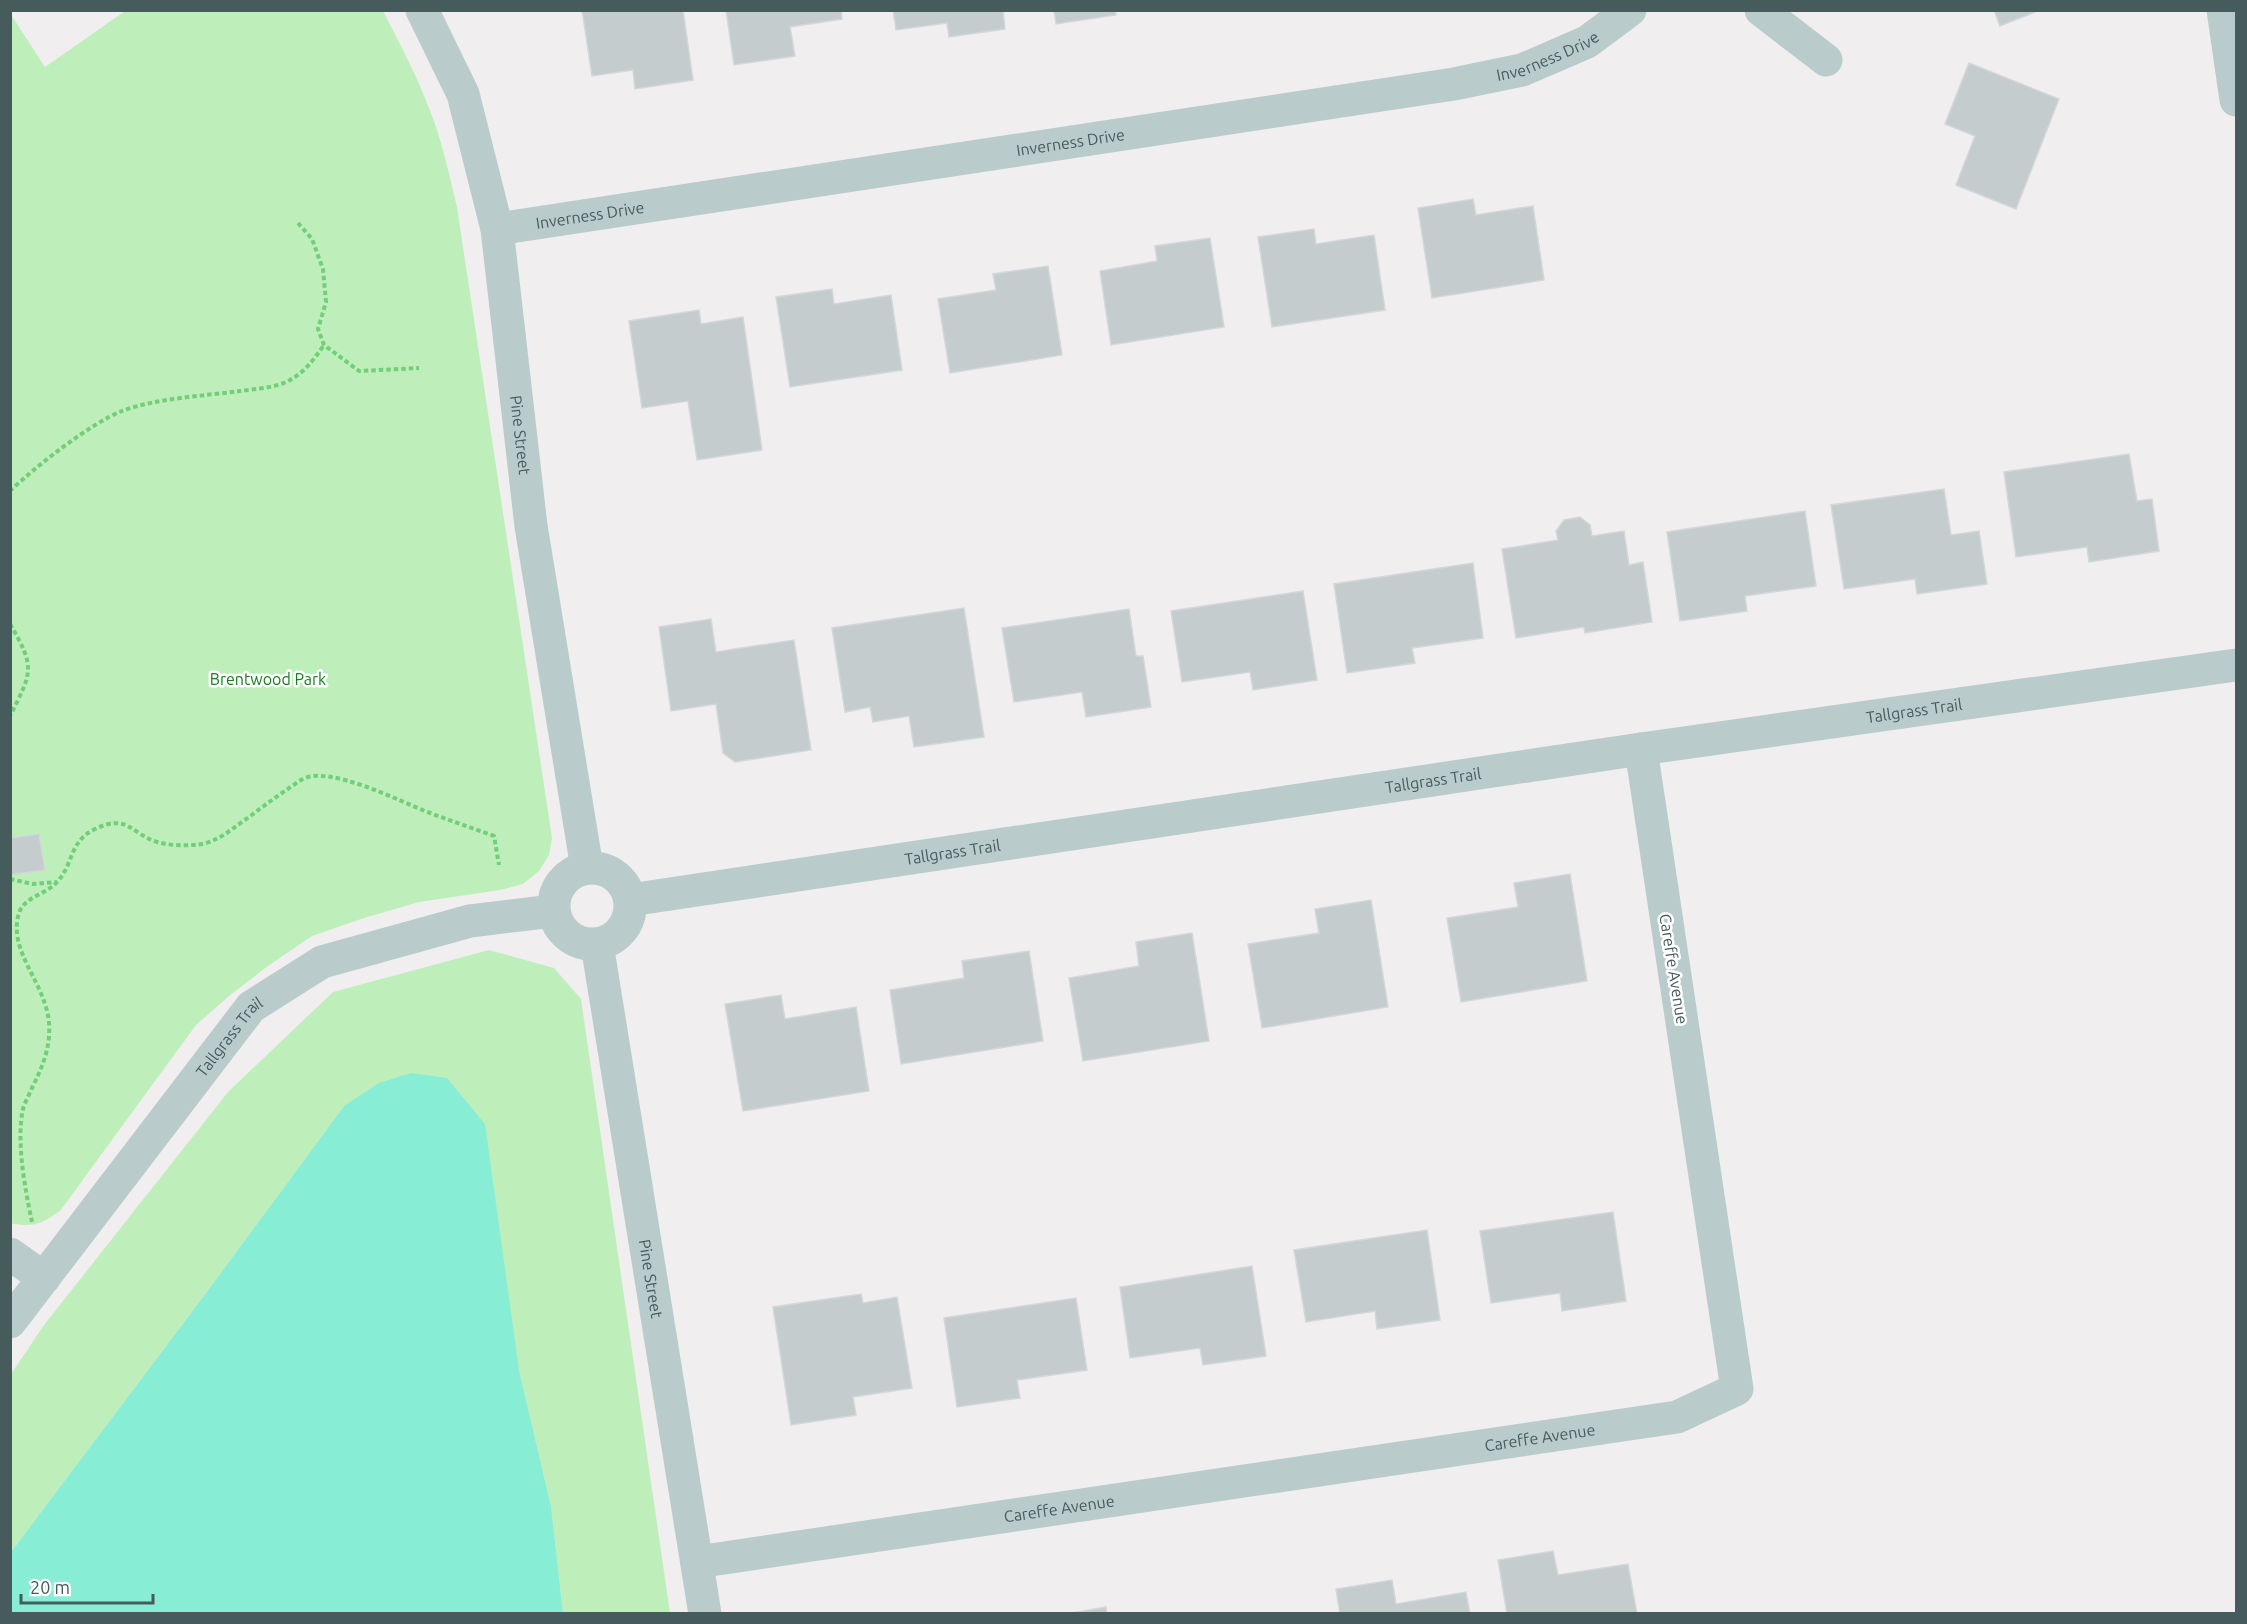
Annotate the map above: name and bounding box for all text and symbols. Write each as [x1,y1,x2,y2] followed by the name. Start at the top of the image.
[1495,27,1602,84] street label: Inverness Drive
[1015,125,1126,159] street label: Inverness Drive
[535,198,645,232] street label: Inverness Drive
[507,394,534,476] street label: Pine Street
[210,670,326,688] park label: Brentwood Park
[1865,695,1963,726] street label: Tallgrass Trail
[1384,764,1482,796] street label: Tallgrass Trail
[903,836,1002,868] street label: Tallgrass Trail
[1656,913,1692,1025] street label: Careffe Avenue
[192,993,266,1080] street label: Tallgrass Trail
[636,1238,666,1320] street label: Pine Street
[1483,1420,1596,1454] street label: Careffe Avenue
[1003,1491,1116,1526] street label: Careffe Avenue
[21,1567,153,1605] scale bar
[30,1577,70,1597] text: 20 m

